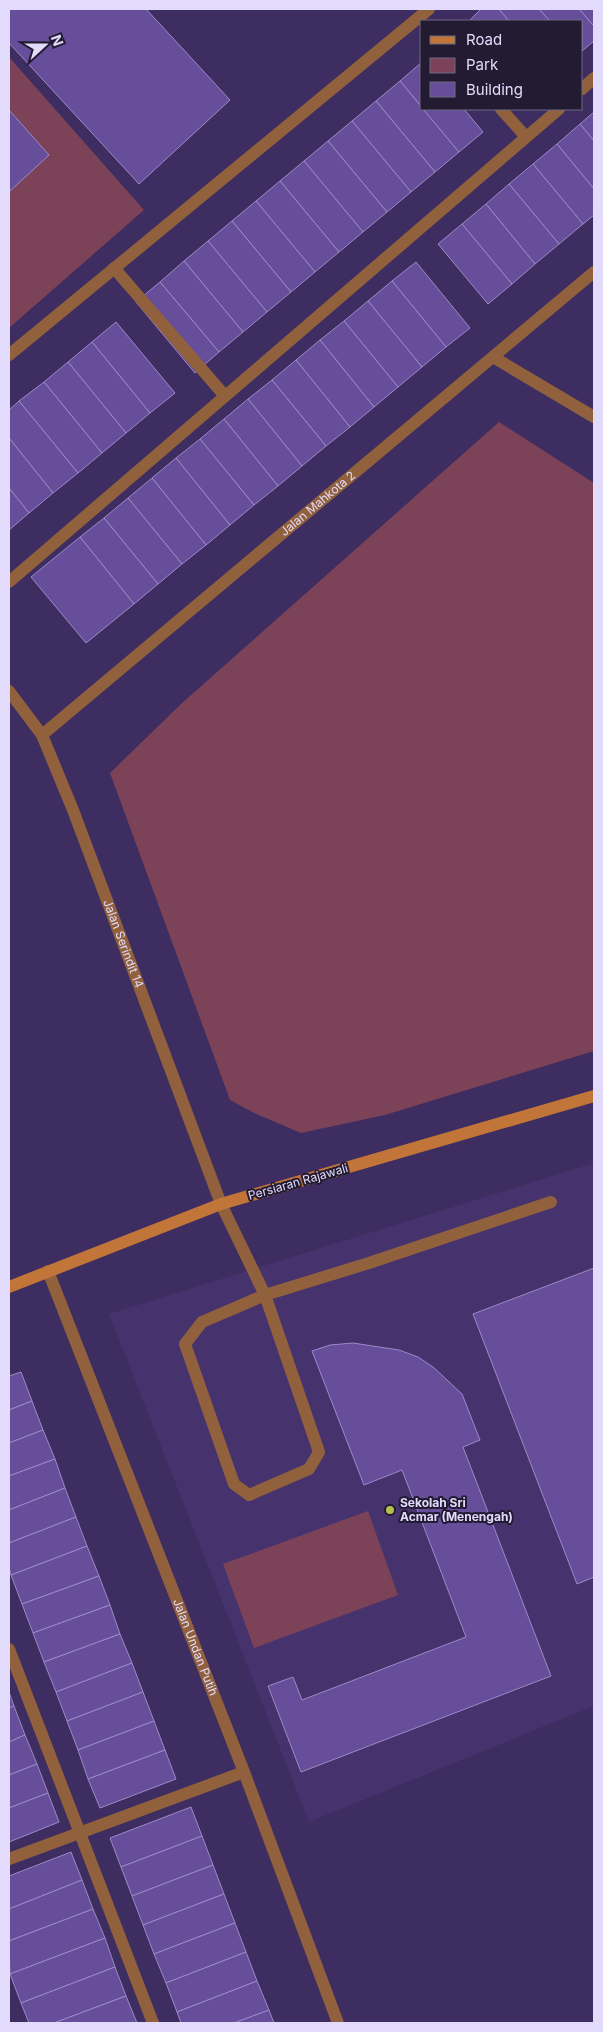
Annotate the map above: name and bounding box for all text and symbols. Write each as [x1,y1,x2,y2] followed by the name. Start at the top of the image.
[20,20,70,70] north arrow
[420,20,583,110] legend
[466,30,502,49] text: Road
[48,32,67,48] text: N
[466,55,499,74] text: Park
[466,80,523,99] text: Building
[277,468,358,539] street label: Jalan Mahkota 2
[100,897,147,990] street label: Jalan Serindit 14
[246,1160,350,1203] street label: Persiaran Rajawali
[400,1495,513,1524] place label: Sekolah Sri Acmar (Menengah)
[384,1504,396,1516] marker: Sekolah Sri Acmar (Menengah)
[170,1596,221,1698] street label: Jalan Undan Putih

